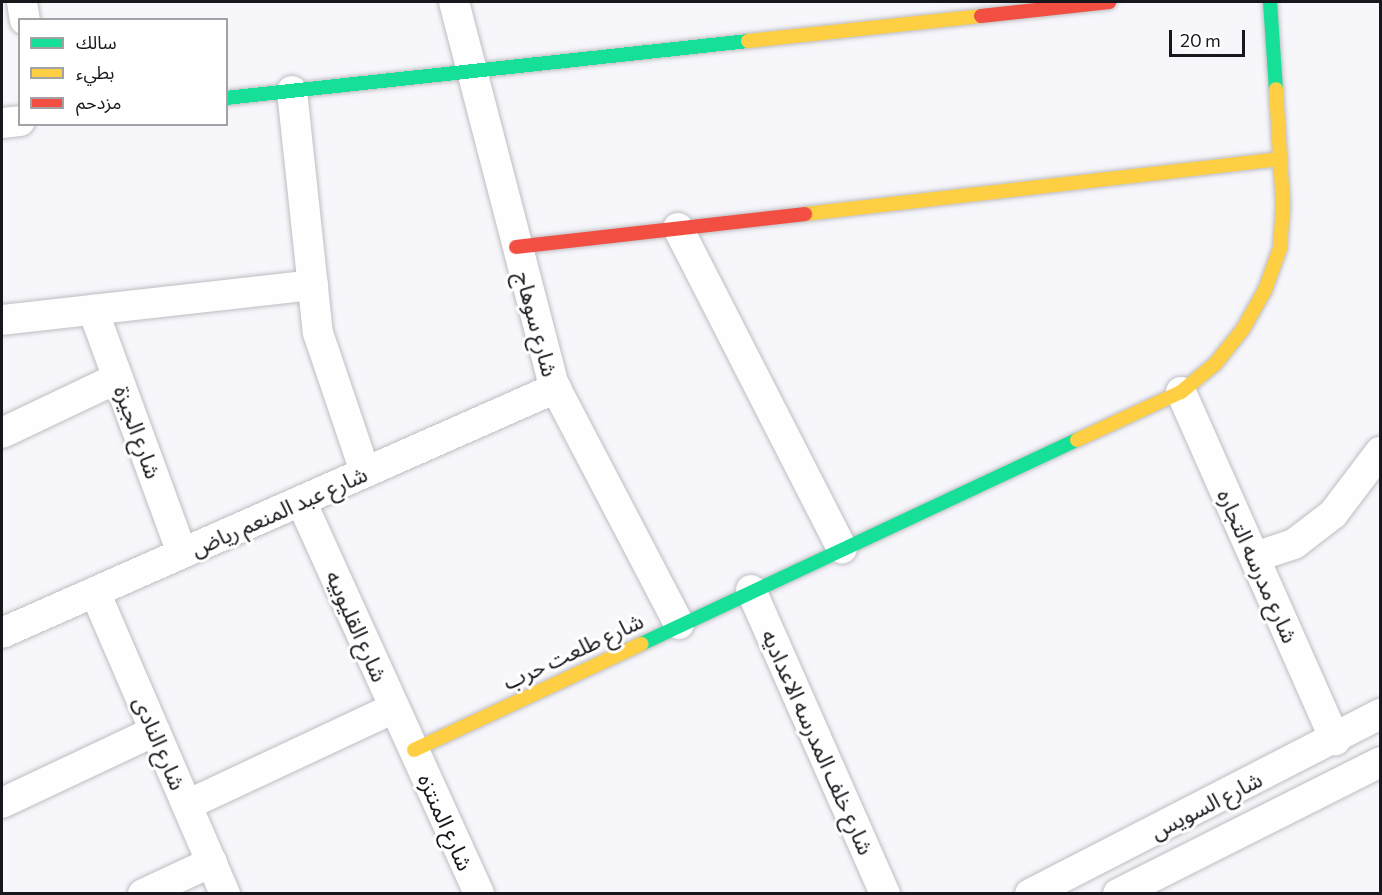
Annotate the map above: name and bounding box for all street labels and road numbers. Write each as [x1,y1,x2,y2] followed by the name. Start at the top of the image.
[510,269,564,379] street label: شارع سوهاج
[109,382,167,482] street label: شارع الجيزة
[187,460,371,562] street label: شارع عبد المنعم رياض
[1212,485,1304,647] street label: شارع مدرسه التجاره
[321,566,393,686] street label: شارع القليوبيه
[499,607,647,695] street label: شارع طلعت حرب
[756,625,880,859] street label: شارع خلف المدرسه الاعداديه
[128,692,192,794] street label: شارع النادى
[1146,766,1266,844] street label: شارع السويس
[413,769,479,875] street label: شارع المنتزه

